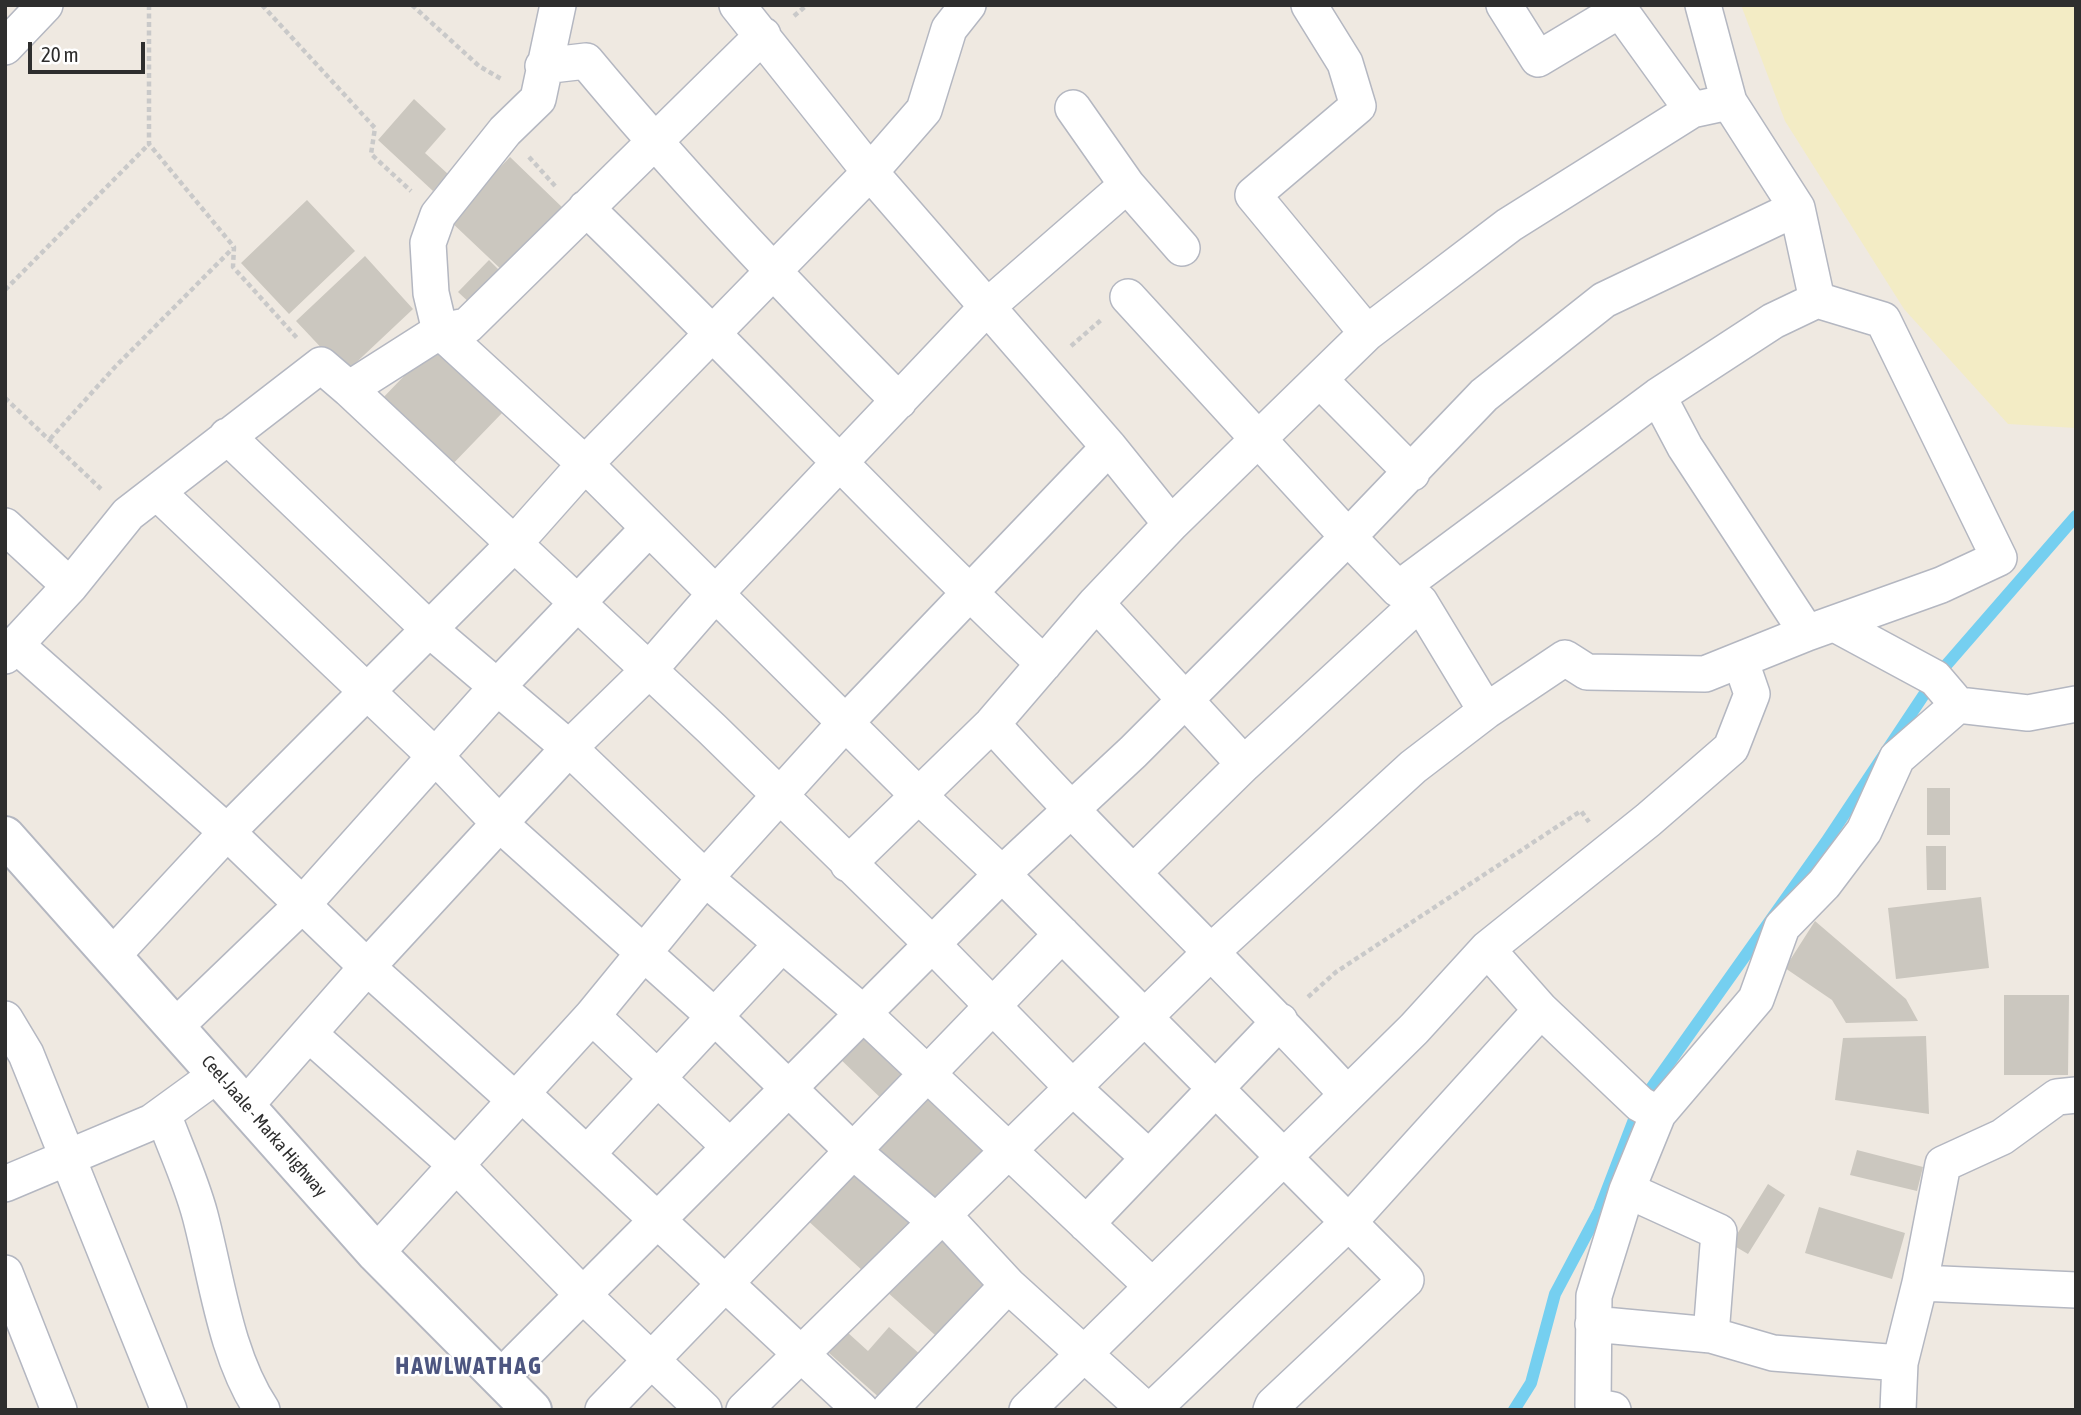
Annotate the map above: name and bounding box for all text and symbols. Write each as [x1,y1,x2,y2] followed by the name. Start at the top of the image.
[32,28,149,72] scale bar
[41,42,79,66] text: 20 m
[197,1051,331,1201] street label: Ceel-Jaale - Marka Highway
[397,1352,541,1380] district label: HAWLWATHAG

